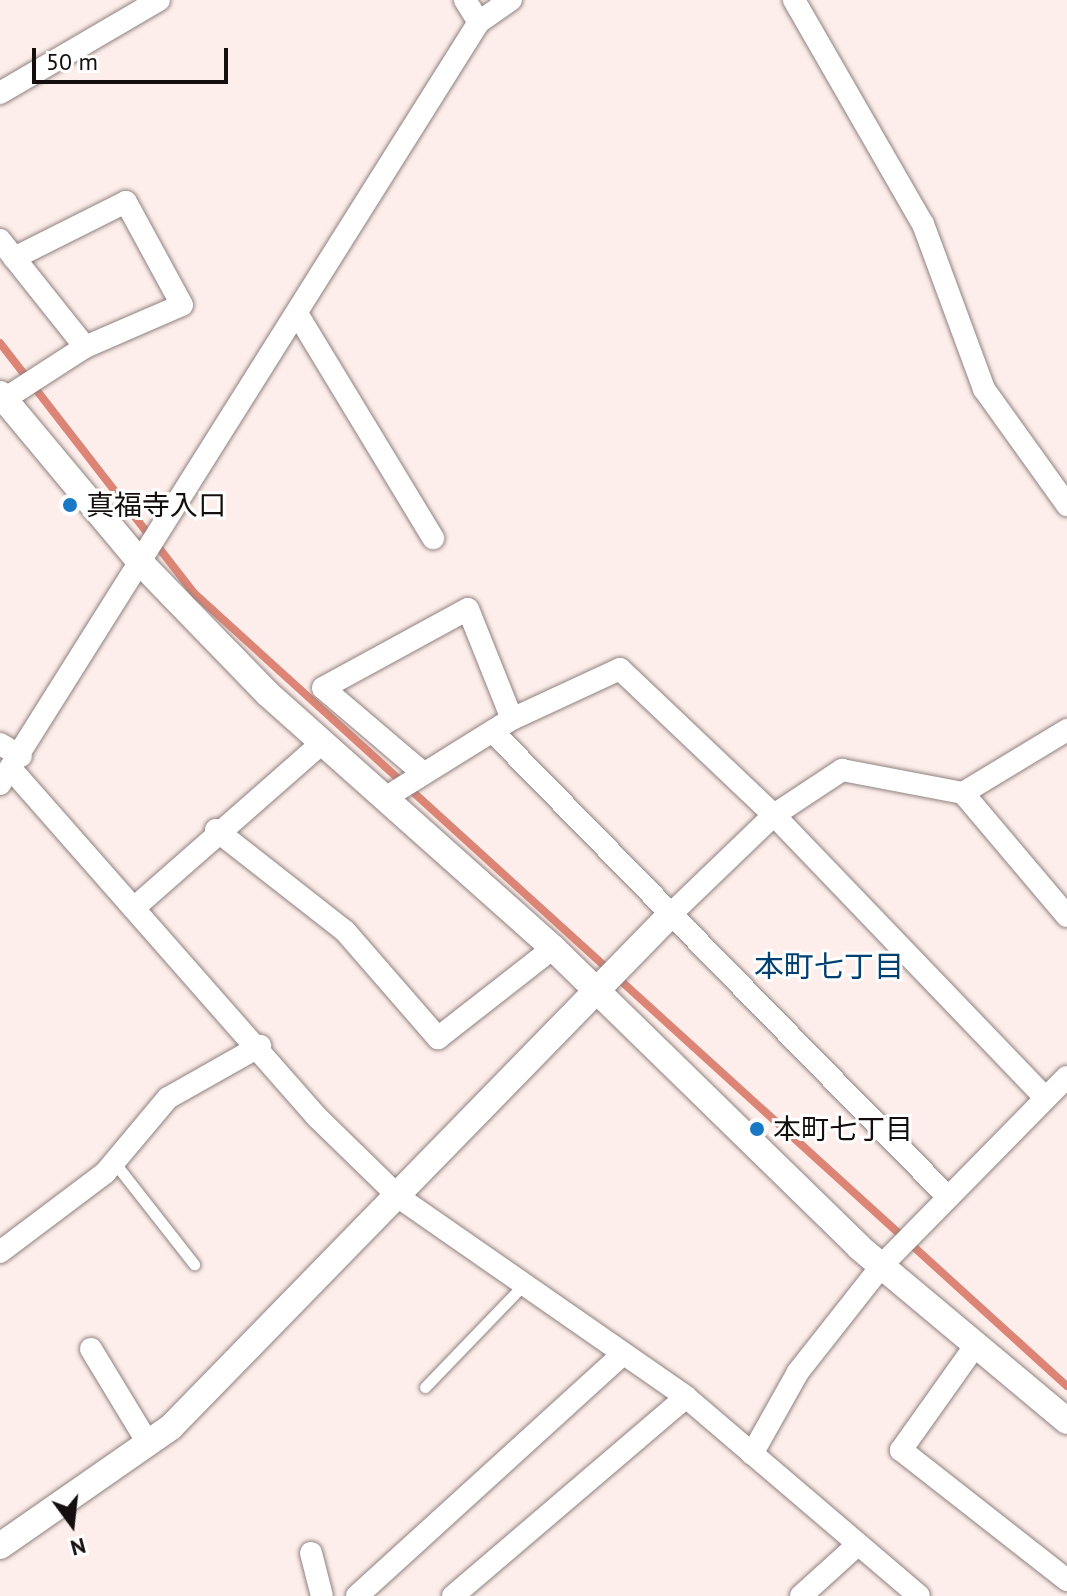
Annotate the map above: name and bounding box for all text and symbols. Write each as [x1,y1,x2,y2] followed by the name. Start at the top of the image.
[36,32,232,82] scale bar
[46,46,98,77] text: 50 m
[86,488,226,522] place label: 真福寺入口
[61,496,79,514] marker: 真福寺入口
[754,948,904,984] district label: 本町七丁目
[773,1112,913,1146] place label: 本町七丁目
[748,1120,766,1138] marker: 本町七丁目
[32,1484,112,1564] north arrow
[68,1532,89,1563] text: N

